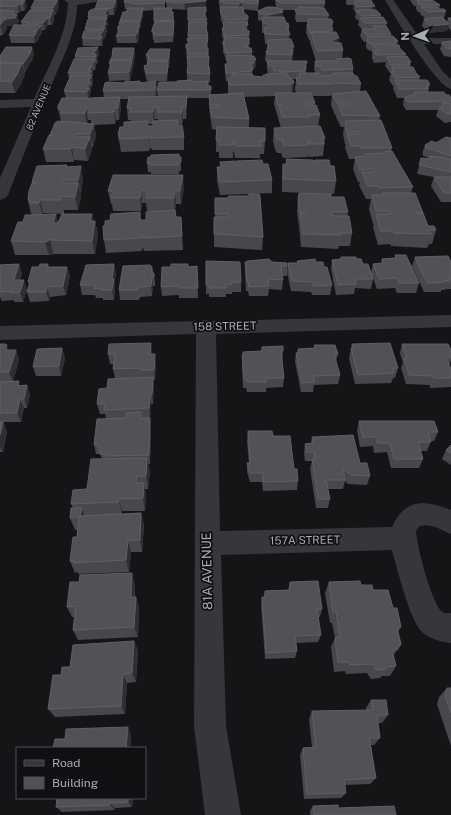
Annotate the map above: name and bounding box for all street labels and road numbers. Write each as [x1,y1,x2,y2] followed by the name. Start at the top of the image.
[23,82,53,132] street label: 82 AVENUE
[193,319,257,333] street label: 158 STREET
[199,532,215,610] street label: 81A AVENUE
[270,533,341,547] street label: 157A STREET

